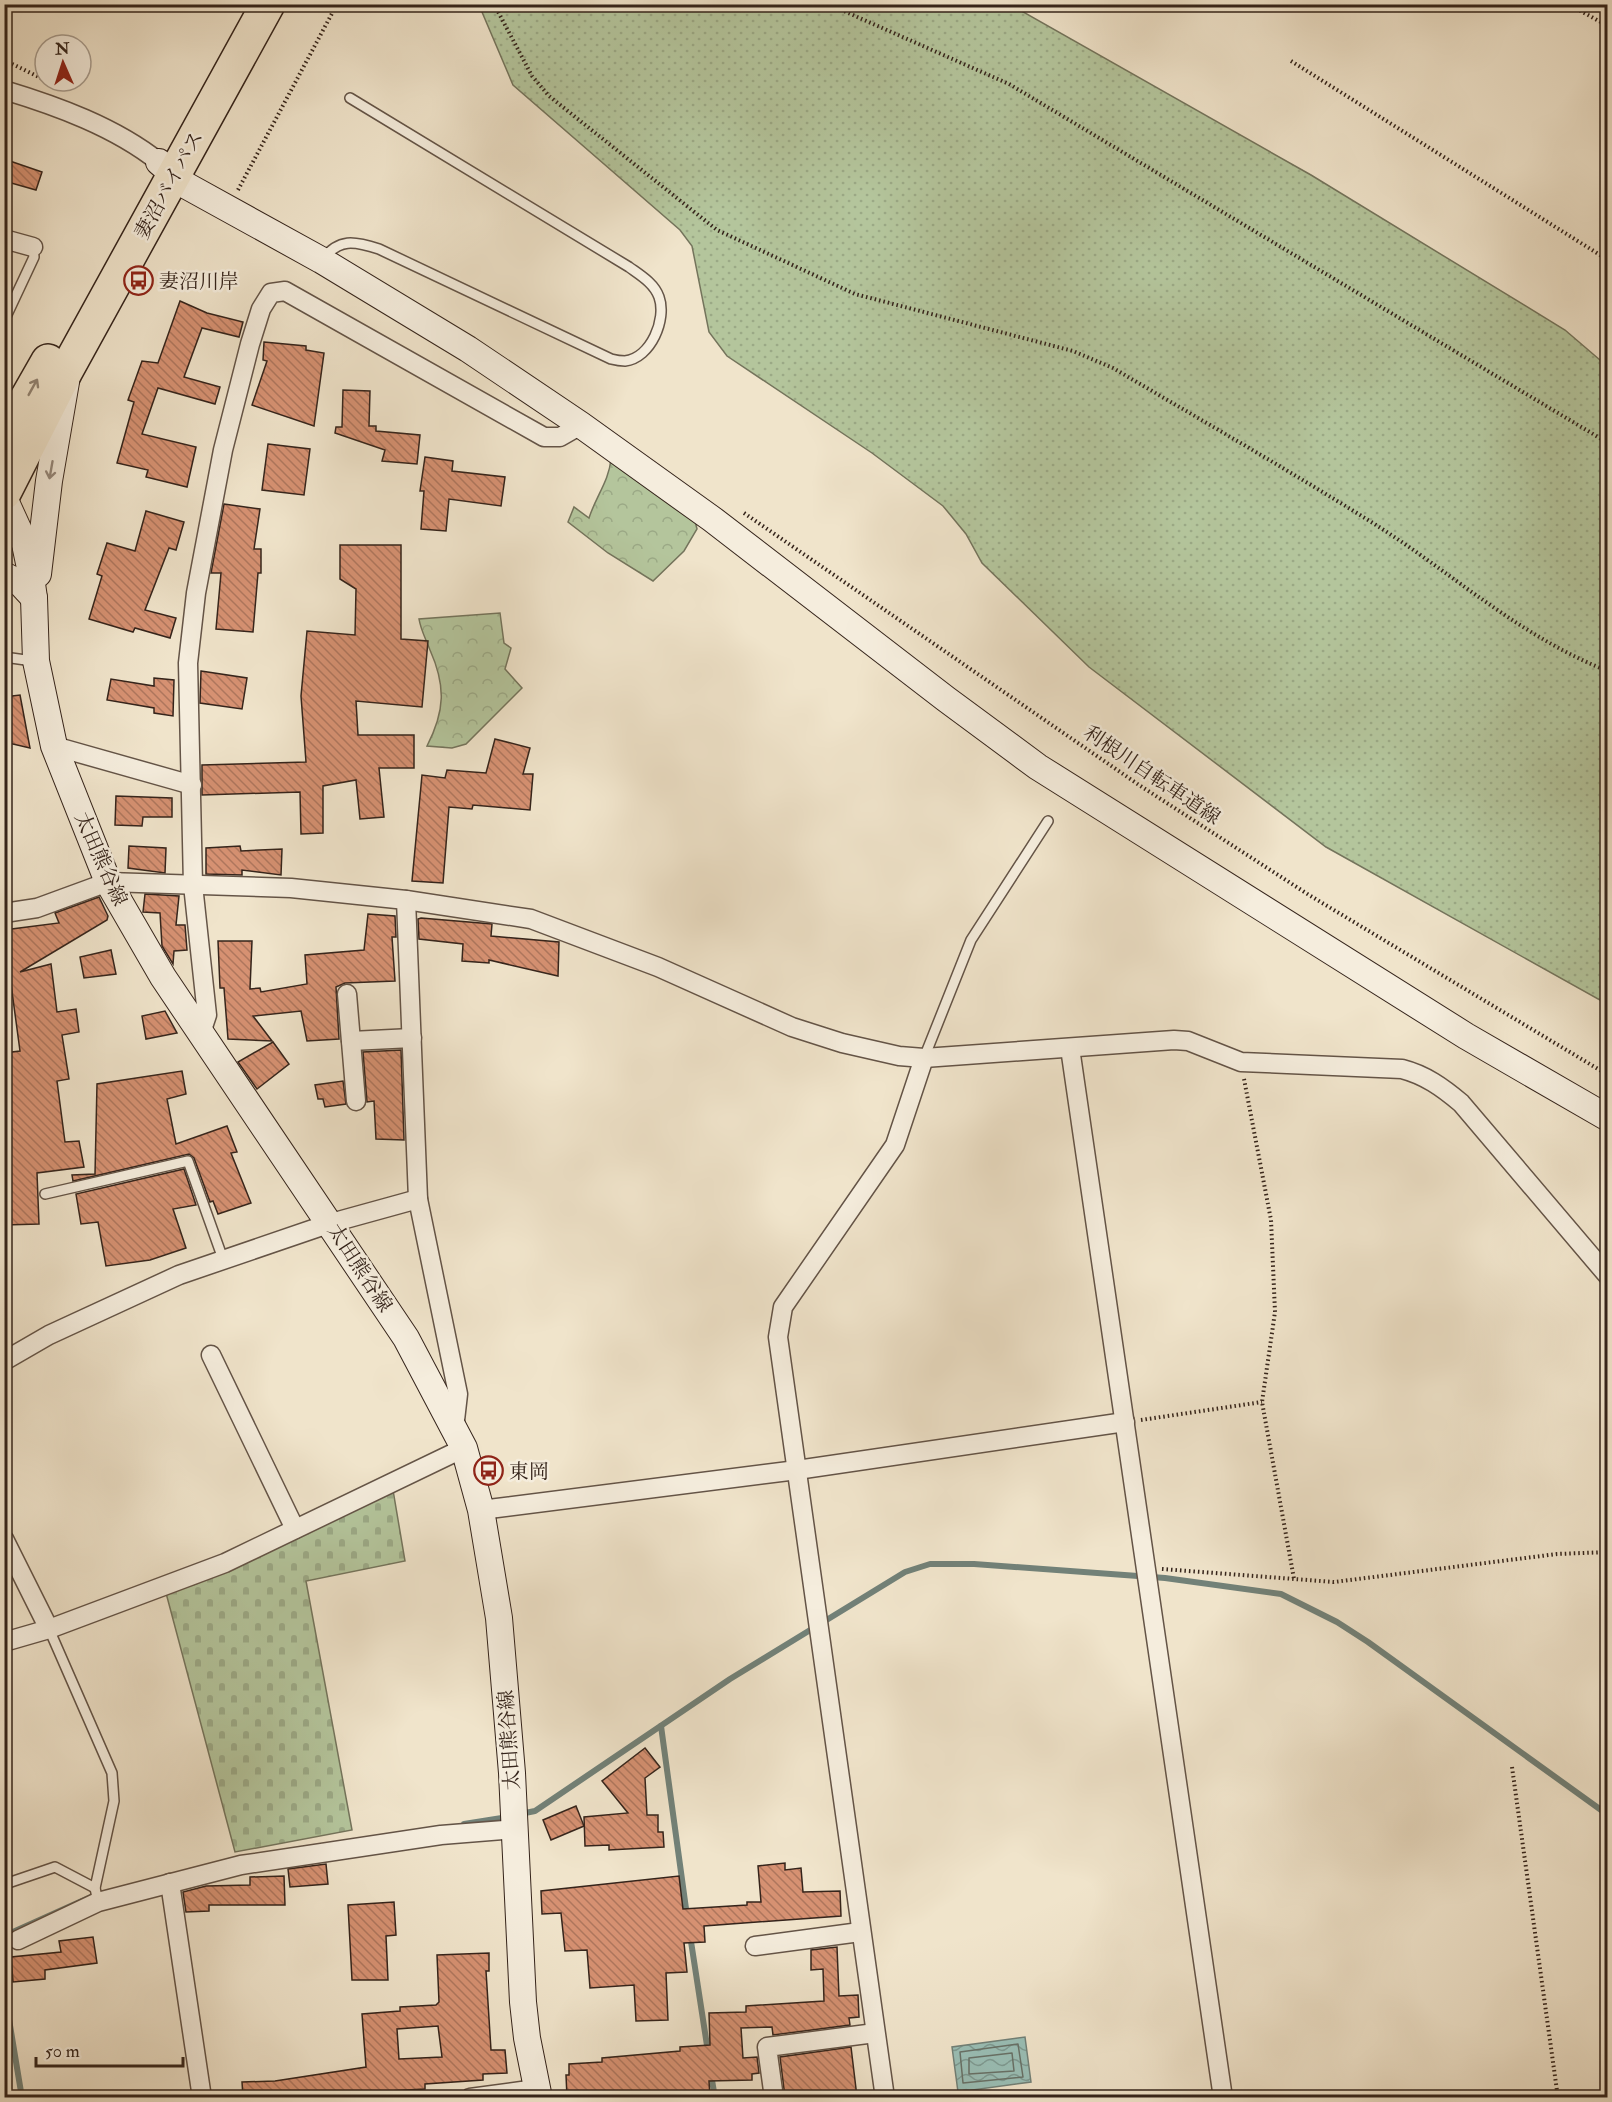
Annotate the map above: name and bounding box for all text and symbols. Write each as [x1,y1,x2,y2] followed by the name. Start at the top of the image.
[33,33,93,93] north arrow
[54,39,71,59] text: N
[129,127,209,243] street label: 妻沼バイパス
[122,265,154,297] bus stop icon: 妻沼川岸
[159,269,239,294] place label: 妻沼川岸
[28,378,39,396] one-way arrow
[45,460,56,479] one-way arrow
[1079,720,1225,830] street label: 利根川自転車道線
[69,808,133,910] street label: 太田熊谷線
[322,1219,398,1317] street label: 太田熊谷線
[472,1455,504,1487] bus stop icon: 東岡
[509,1459,549,1484] place label: 東岡
[493,1689,525,1791] street label: 太田熊谷線
[36,2030,183,2068] scale bar
[45,2040,80,2063] text: 50 m

